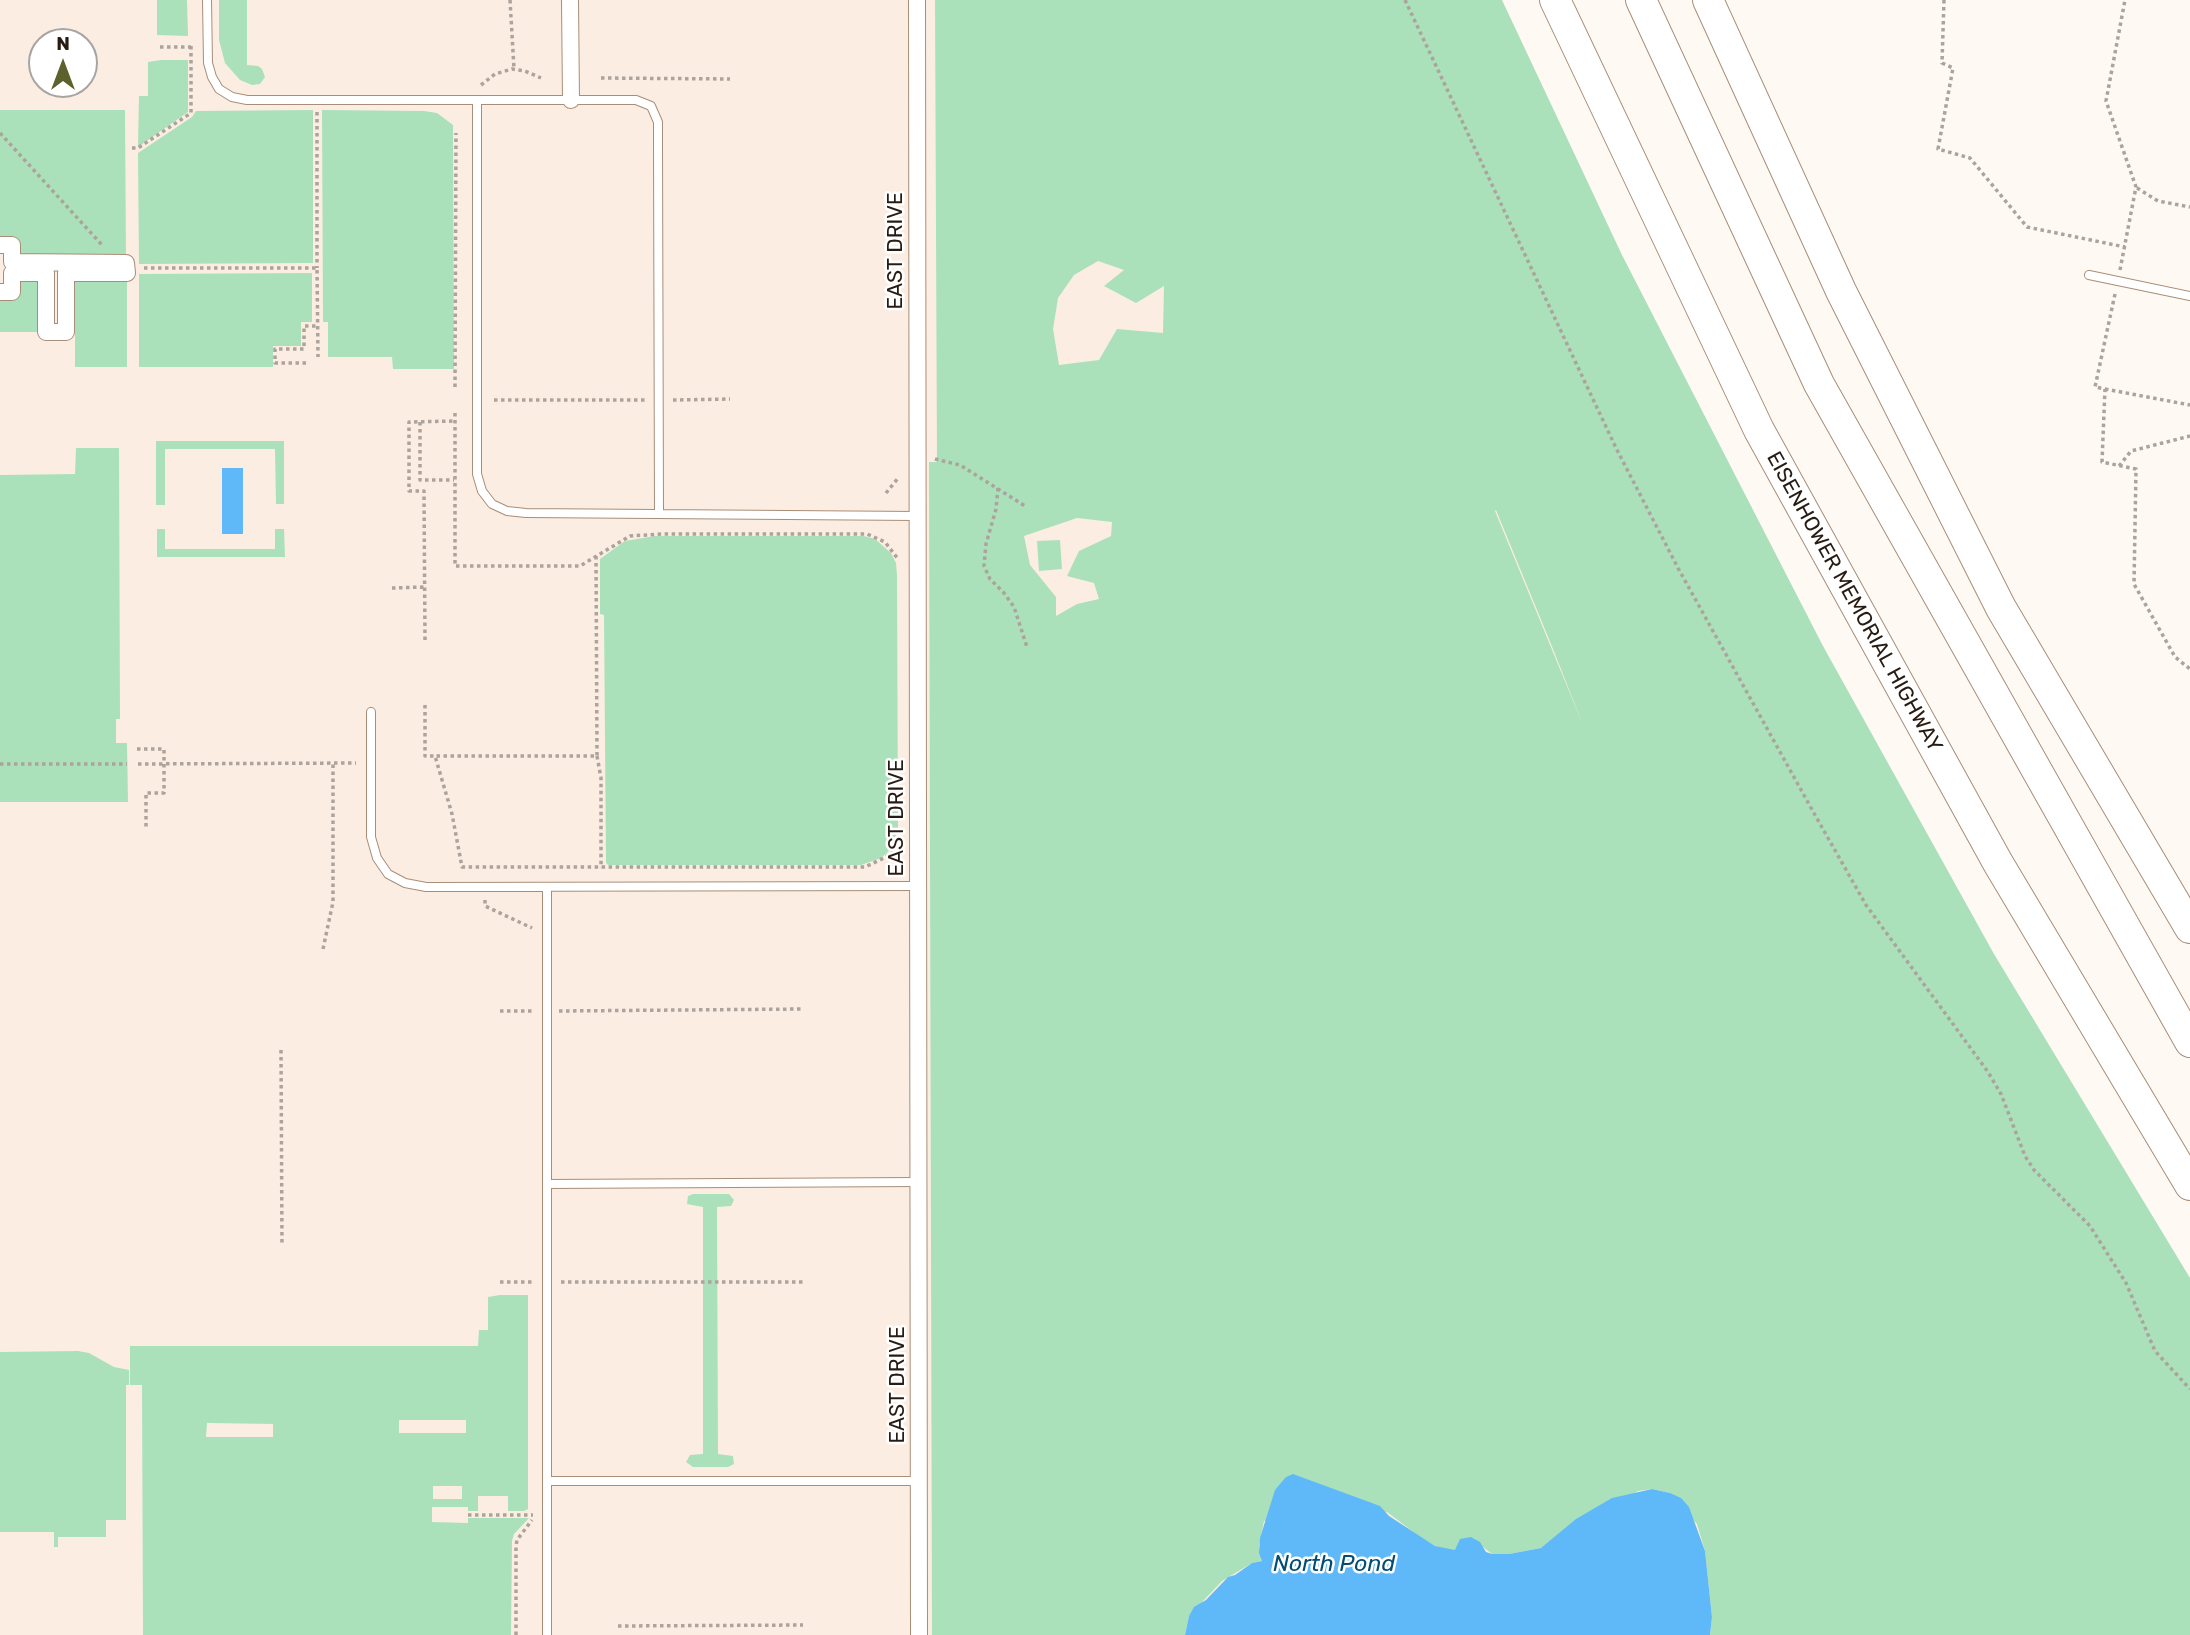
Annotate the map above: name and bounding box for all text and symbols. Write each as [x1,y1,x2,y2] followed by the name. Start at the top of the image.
[28,28,98,98] north arrow
[56,32,70,55] text: N
[883,192,909,310] street label: EAST DRIVE
[1761,447,1947,757] street label: EISENHOWER MEMORIAL HIGHWAY
[884,759,910,877] street label: EAST DRIVE
[885,1326,911,1444] street label: EAST DRIVE
[1273,1550,1395,1578] water label: North Pond

